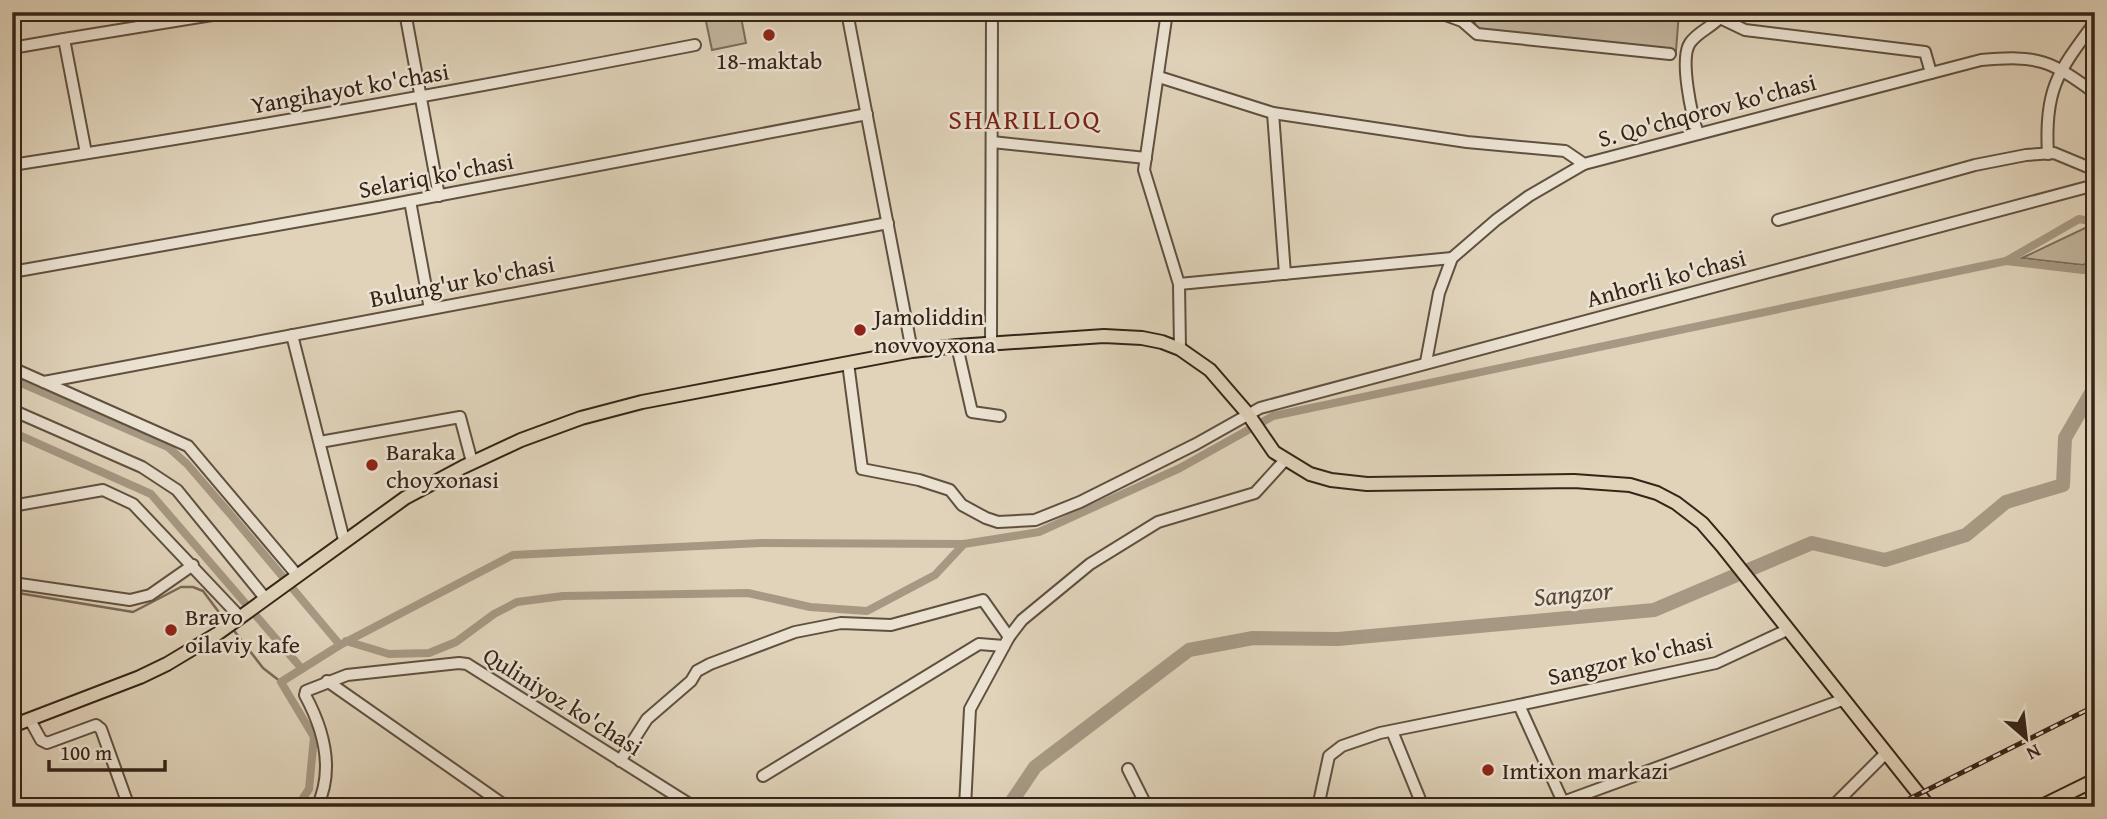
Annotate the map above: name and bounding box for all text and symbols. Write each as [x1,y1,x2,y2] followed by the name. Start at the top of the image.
[761,27,777,43] marker: 18-maktab
[716,43,822,78] place label: 18-maktab
[248,53,452,123] street label: Yangihayot ko'chasi
[1594,64,1820,156] street label: S. Qo'chqorov ko'chasi
[948,98,1102,139] district label: SHARILLOQ
[356,143,517,207] street label: Selariq ko'chasi
[1582,240,1750,316] street label: Anhorli ko'chasi
[367,246,558,316] street label: Bulung'ur ko'chasi
[871,299,996,362] place label: Jamoliddin novvoyxona
[852,322,868,338] marker: Jamoliddin novvoyxona
[386,434,499,497] place label: Baraka choyxonasi
[364,457,380,473] marker: Baraka choyxonasi
[1532,570,1616,616] water label: Sangzor
[185,599,300,662] place label: Bravo oilaviy kafe
[163,622,179,638] marker: Bravo oilaviy kafe
[1544,622,1716,694] street label: Sangzor ko'chasi
[476,638,650,764] street label: Quliniyoz ko'chasi
[1992,704,2062,774] north arrow
[49,728,164,772] scale bar
[60,737,112,768] text: 100 m
[2022,738,2046,768] text: N
[1502,753,1669,788] place label: Imtixon markazi
[1480,762,1496,778] marker: Imtixon markazi

